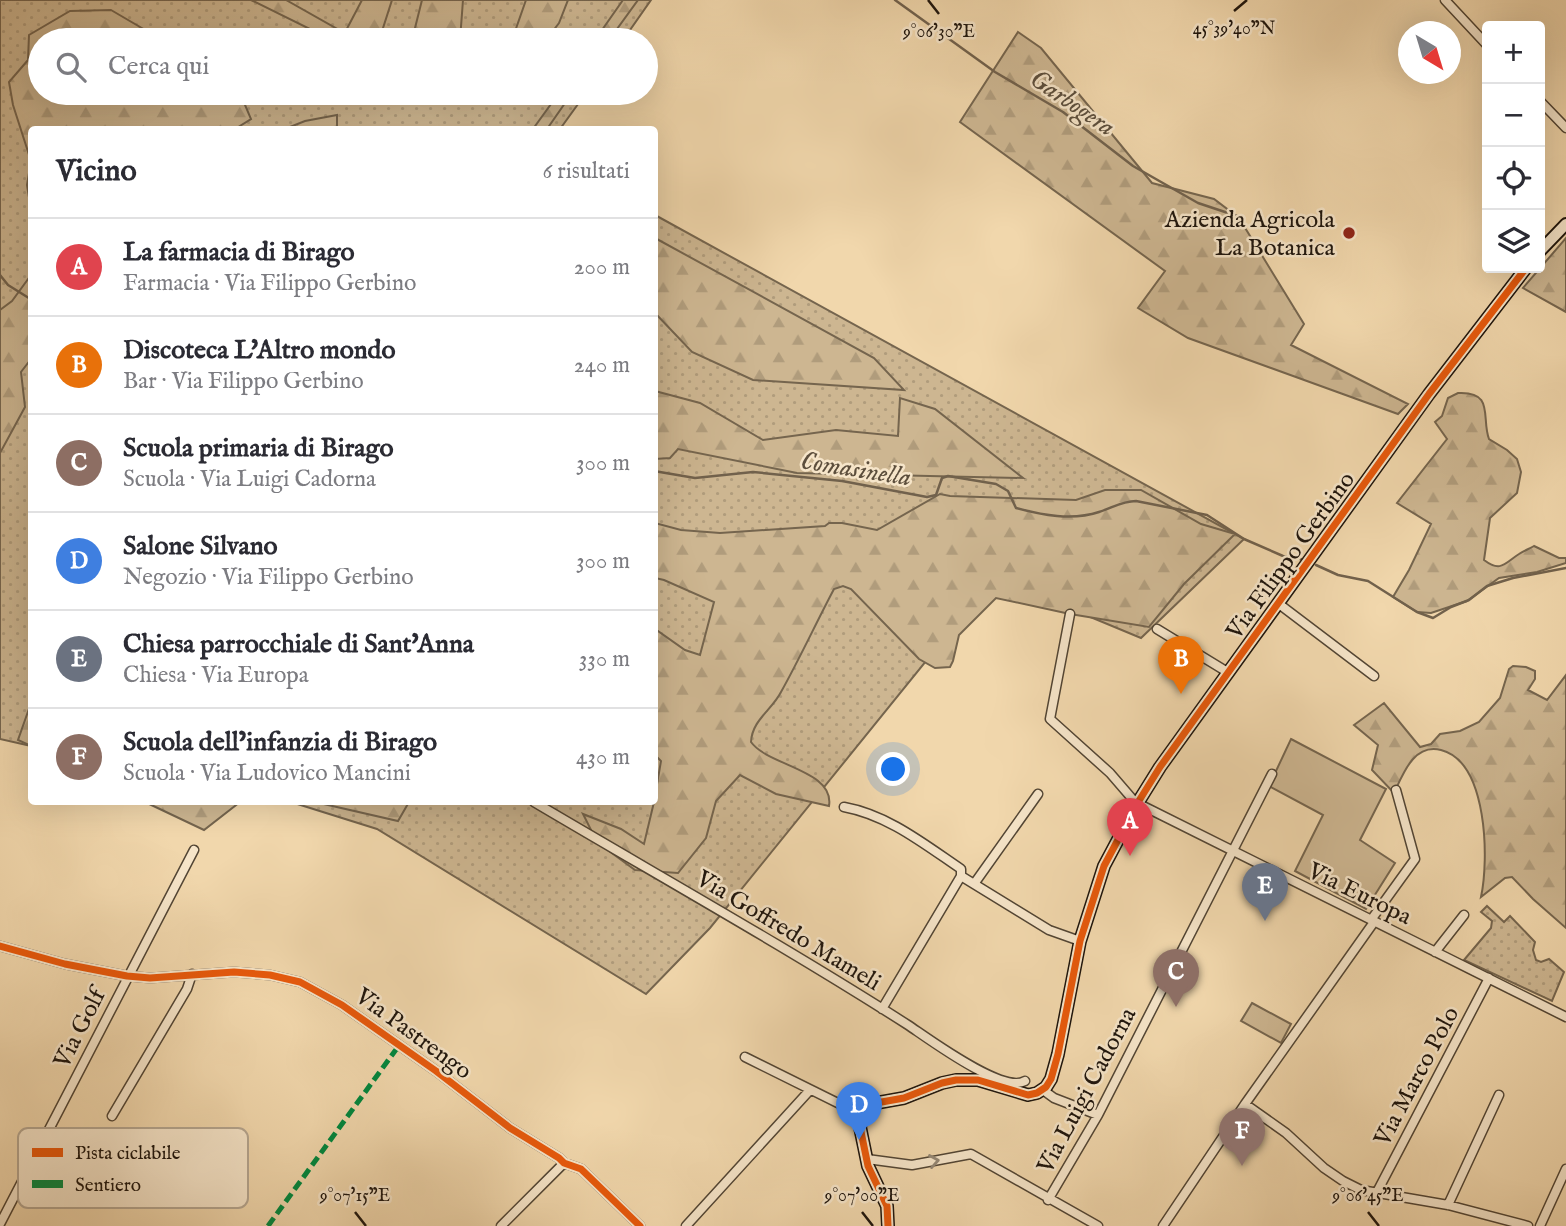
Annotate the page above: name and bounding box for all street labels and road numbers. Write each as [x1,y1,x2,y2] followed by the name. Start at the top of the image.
[1219,466,1363,647] street label: Via Filippo Gerbino
[1301,855,1417,933] street label: Via Europa
[689,863,886,999] street label: Via Goffredo Mameli
[47,980,115,1074] street label: Via Golf
[348,981,478,1087] street label: Via Pastrengo
[1030,1002,1144,1180] street label: Via Luigi Cadorna
[1367,1002,1467,1153] street label: Via Marco Polo

